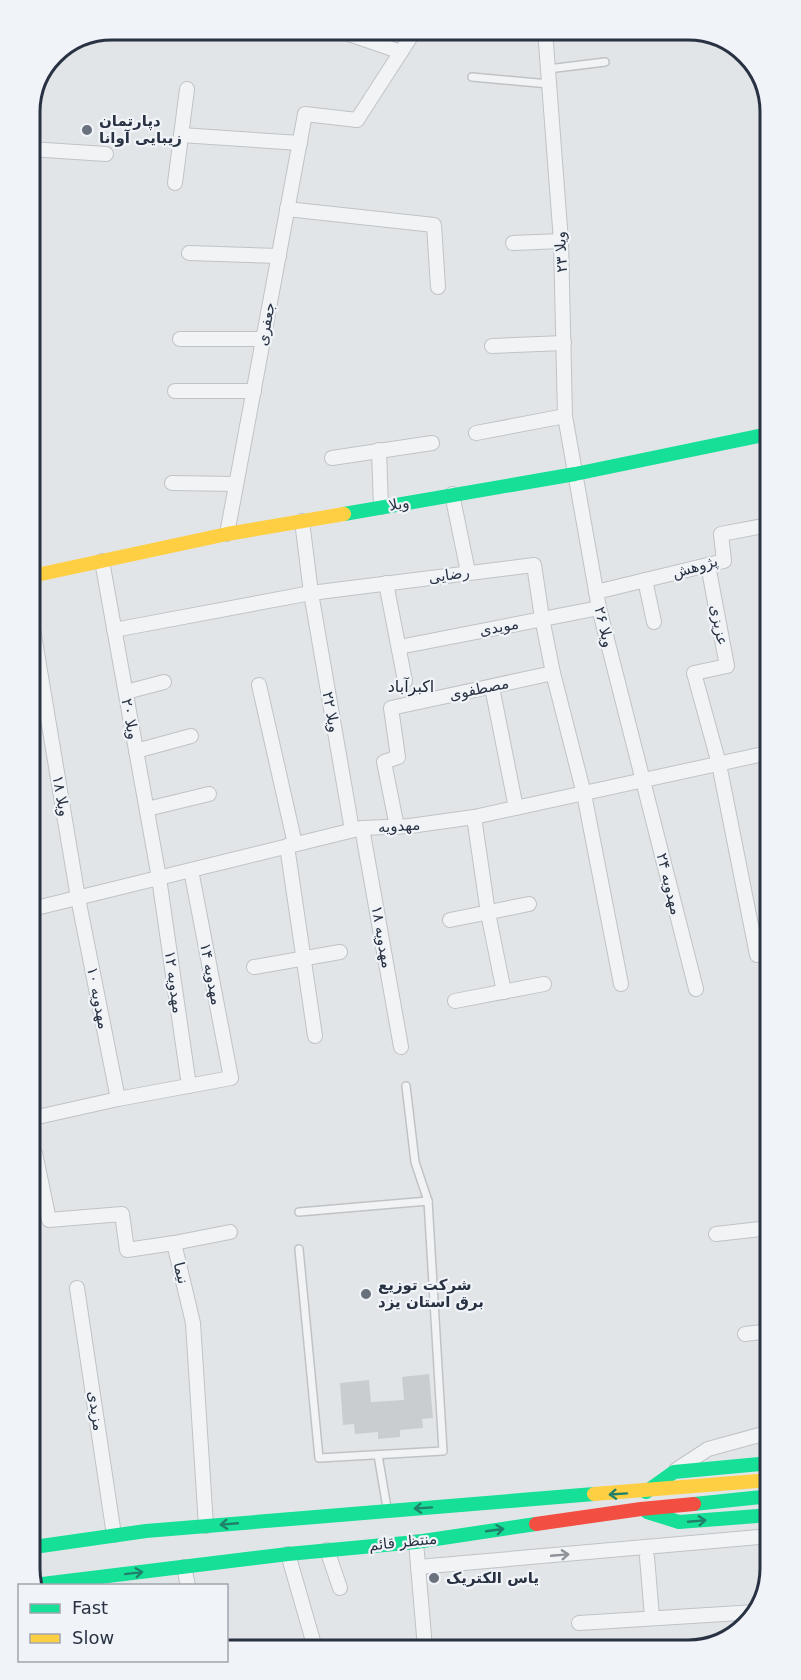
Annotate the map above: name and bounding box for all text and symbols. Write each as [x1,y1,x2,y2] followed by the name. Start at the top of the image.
[99,112,182,147] place label: دپارتمان زیبایی آوانا
[80,123,94,137] marker: دپارتمان زیبایی آوانا
[551,231,571,273] street label: ویلا ۲۳
[253,301,279,347] street label: جعفری
[387,493,411,515] street label: ویلا
[670,552,720,583] street label: پژوهش
[427,563,471,587] street label: رضایی
[706,603,732,647] street label: عزیزی
[591,605,617,649] street label: ویلا ۲۶
[478,614,520,640] street label: مویدی
[448,674,510,704] street label: مصطفوی
[388,677,434,697] district label: اکبرآباد
[319,690,343,734] street label: ویلا ۲۲
[118,697,142,741] street label: ویلا ۲۰
[49,774,73,818] street label: ویلا ۱۸
[377,816,421,836] street label: مهدویه
[653,851,685,917] street label: مهدویه ۲۴
[368,904,396,970] street label: مهدویه ۱۸
[196,941,226,1007] street label: مهدویه ۱۴
[161,949,187,1015] street label: مهدویه ۱۲
[83,965,113,1031] street label: مهدویه ۱۰
[170,1260,192,1286] street label: نیما
[378,1276,484,1311] place label: شرکت توزیع برق استان یزد
[359,1287,373,1301] marker: شرکت توزیع برق استان یزد
[84,1390,108,1432] street label: مزیدی
[608,1489,628,1500] one-way arrow
[414,1503,434,1514] one-way arrow
[687,1515,707,1526] one-way arrow
[219,1519,239,1530] one-way arrow
[484,1525,504,1536] one-way arrow
[368,1529,438,1555] street label: منتظر قائم
[550,1549,569,1560] one-way arrow
[124,1567,144,1578] one-way arrow
[446,1569,539,1587] place label: یاس الکتریک
[427,1571,441,1585] marker: یاس الکتریک
[18,1584,228,1662] legend
[72,1597,108,1618] text: Fast
[72,1627,114,1648] text: Slow

